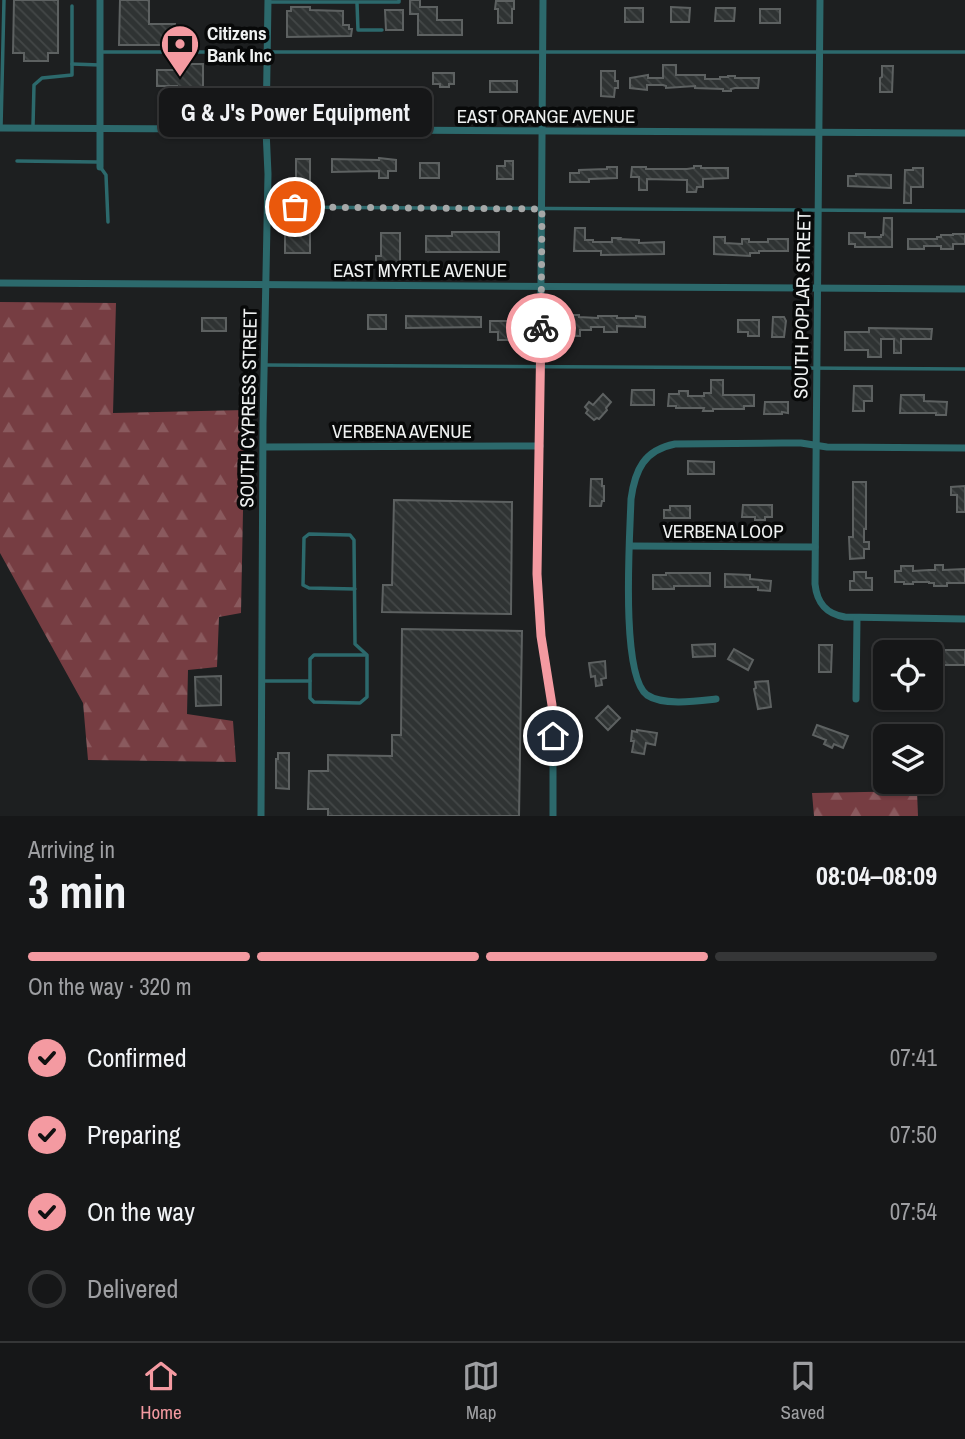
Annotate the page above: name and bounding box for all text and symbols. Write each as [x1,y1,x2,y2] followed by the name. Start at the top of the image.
[207,20,272,68] place label: Citizens Bank Inc
[159,23,201,78] bank icon: Citizens Bank Inc
[159,88,432,137] callout: G & J's Power Equipment
[181,97,410,128] text: G & J's Power Equipment
[457,103,635,129] street label: EAST ORANGE AVENUE
[265,177,325,237] pin
[276,188,314,226] icon: bag
[787,210,817,399] street label: SOUTH POPLAR STREET
[333,257,507,283] street label: EAST MYRTLE AVENUE
[506,293,576,363] courier
[233,308,263,508] street label: SOUTH CYPRESS STREET
[522,309,560,347] icon: bike
[332,418,472,444] street label: VERBENA AVENUE
[662,518,784,544] street label: VERBENA LOOP
[873,640,943,794] map controls
[873,640,943,710] button: locate
[523,706,583,766] pin
[534,717,572,755] icon: home
[873,724,943,794] button: layers
[28,834,115,865] text: Arriving in
[816,858,937,893] text: 08:04–08:09
[28,860,127,922] text: 3 min
[28,971,192,1002] text: On the way · 320 m
[28,1039,66,1077] icon: check
[87,1040,187,1075] text: Confirmed
[890,1042,937,1073] text: 07:41
[28,1116,66,1154] icon: check
[87,1117,181,1152] text: Preparing
[890,1119,937,1150] text: 07:50
[28,1193,66,1231] icon: check
[87,1194,195,1229] text: On the way
[890,1196,937,1227] text: 07:54
[87,1271,178,1306] text: Delivered
[140,1357,182,1425] tab: Home
[462,1357,500,1425] tab: Map
[781,1357,825,1425] tab: Saved

